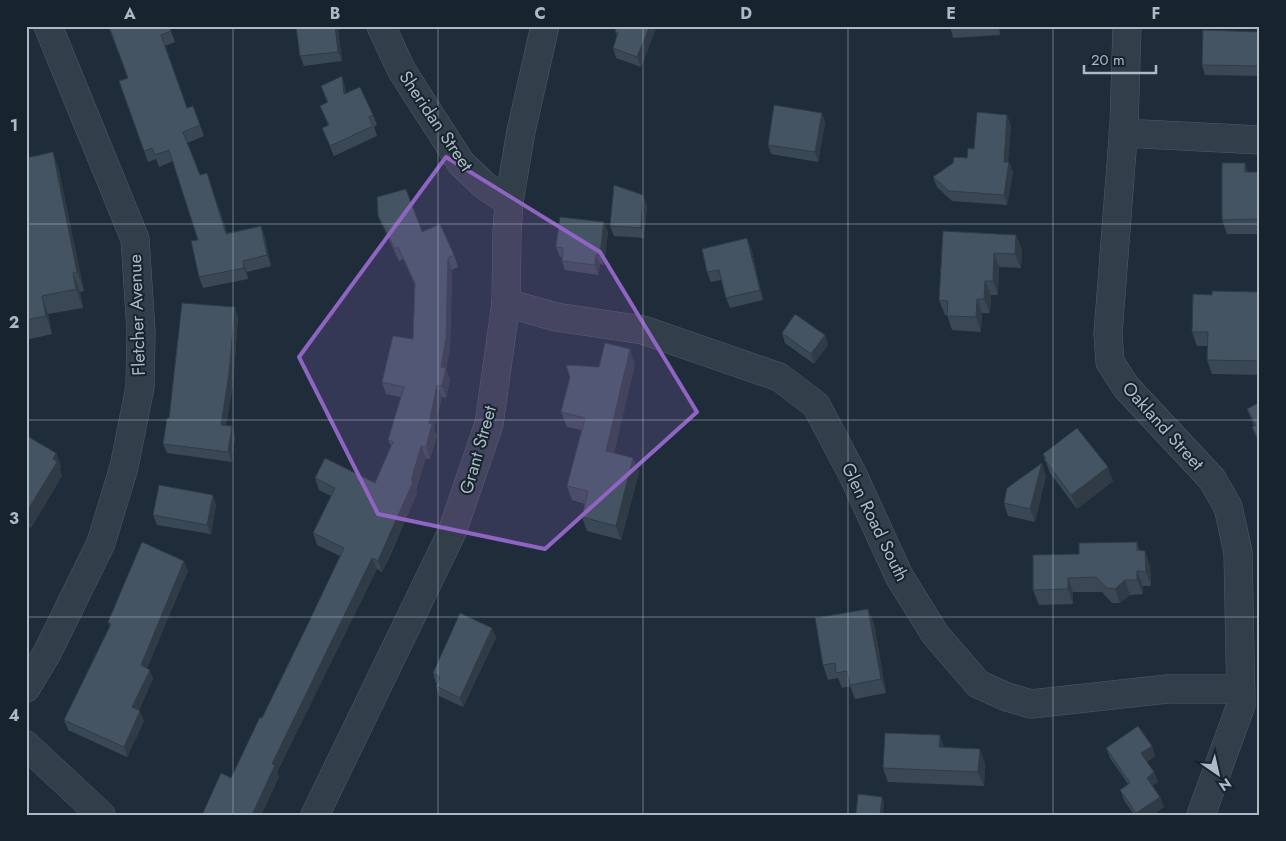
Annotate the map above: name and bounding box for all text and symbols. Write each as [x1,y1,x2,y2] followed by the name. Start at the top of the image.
[123,2,136,25] text: A
[330,2,340,25] text: B
[534,2,546,25] text: C
[740,2,752,25] text: D
[946,2,956,25] text: E
[1152,2,1160,25] text: F
[1084,42,1156,74] scale bar
[1091,49,1125,71] text: 20 m
[393,66,480,177] street label: Sheridan Street
[10,114,18,137] text: 1
[122,254,152,376] street label: Fletcher Avenue
[9,311,19,334] text: 2
[1116,376,1210,477] street label: Oakland Street
[453,402,503,497] street label: Grant Street
[835,458,915,586] street label: Glen Road South
[9,507,19,530] text: 3
[8,704,20,727] text: 4
[1194,748,1244,798] north arrow
[1215,773,1235,796] text: N

